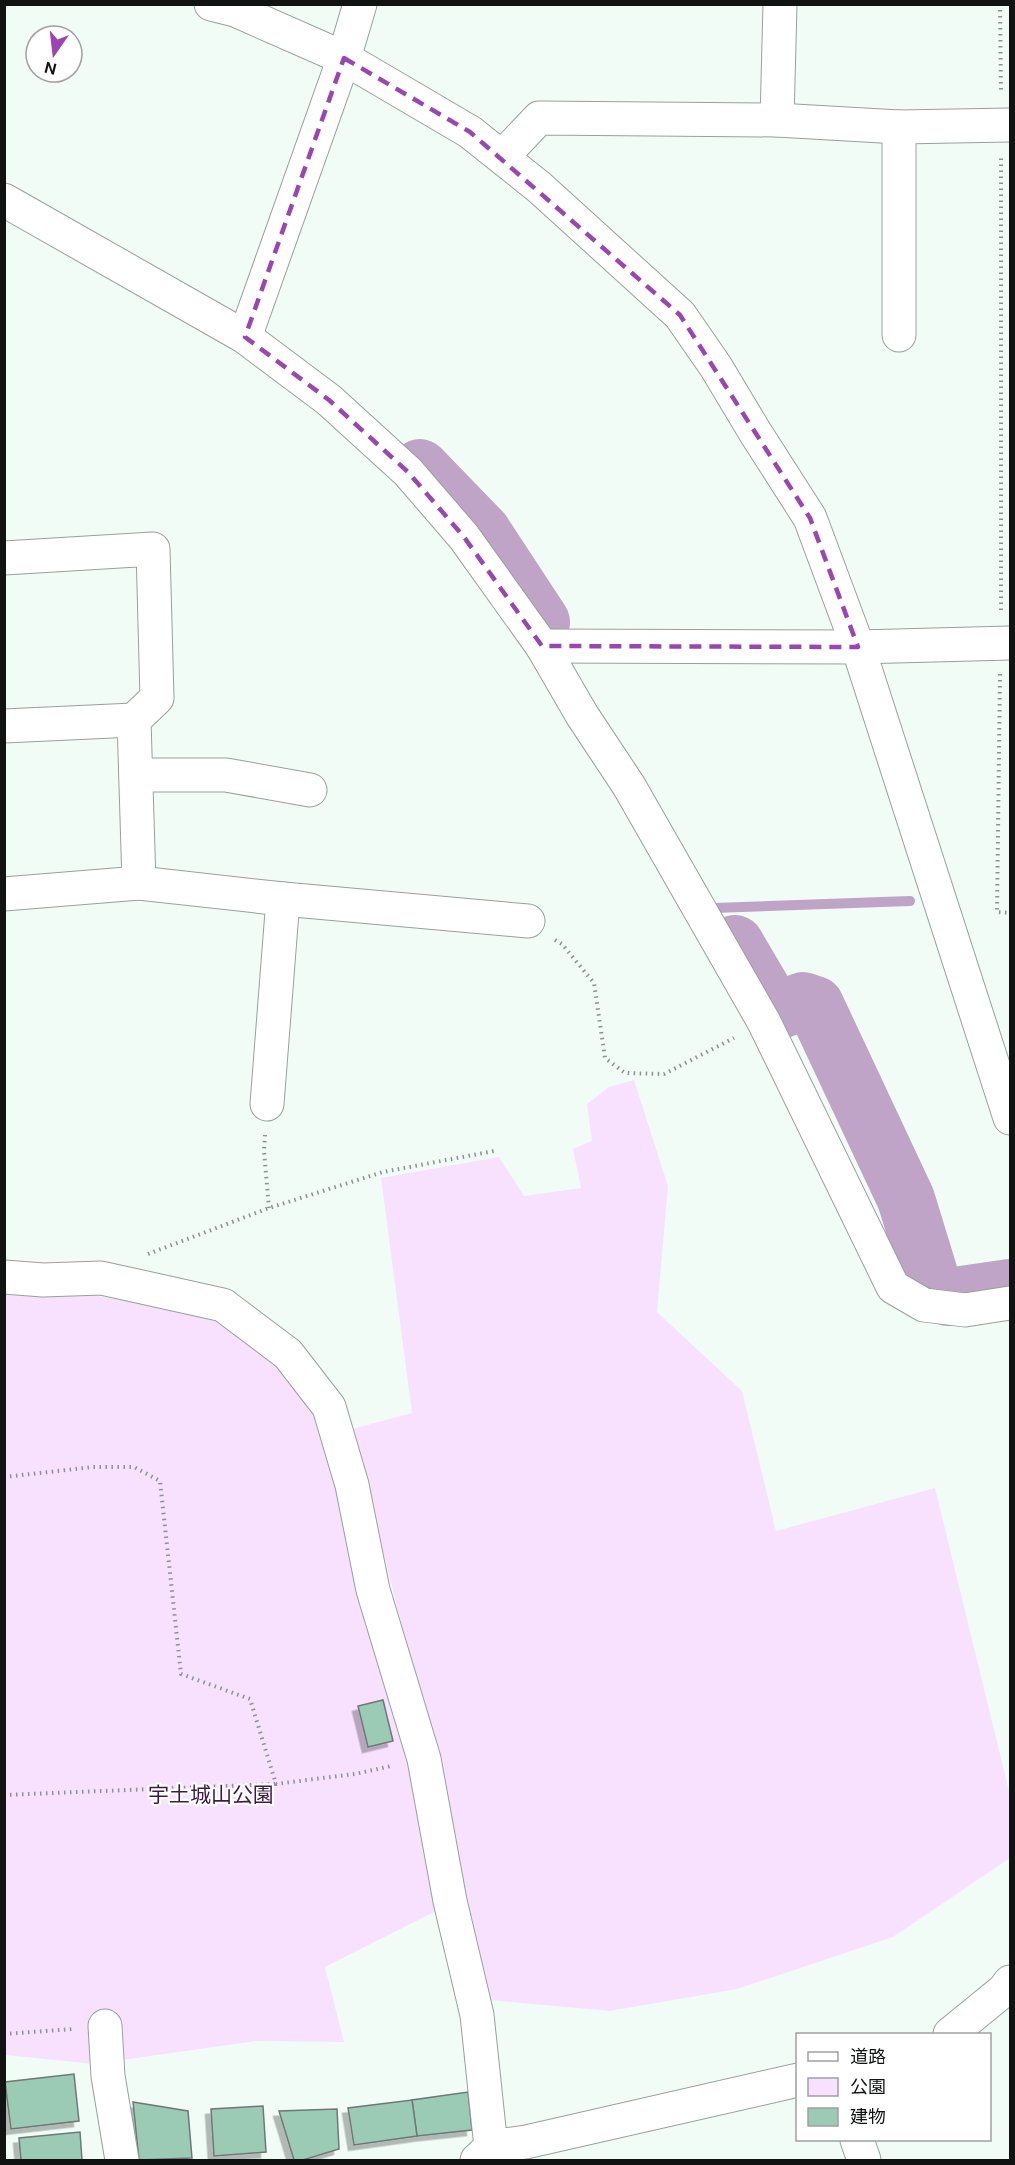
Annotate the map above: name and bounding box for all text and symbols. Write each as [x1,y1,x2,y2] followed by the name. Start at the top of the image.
[24,24,84,84] north arrow
[42,56,59,80] text: N
[148,1781,274,1809] park label: 宇土城山公園
[796,2033,991,2141] legend
[850,2045,886,2069] text: 道路
[850,2075,886,2099] text: 公園
[850,2105,886,2129] text: 建物

